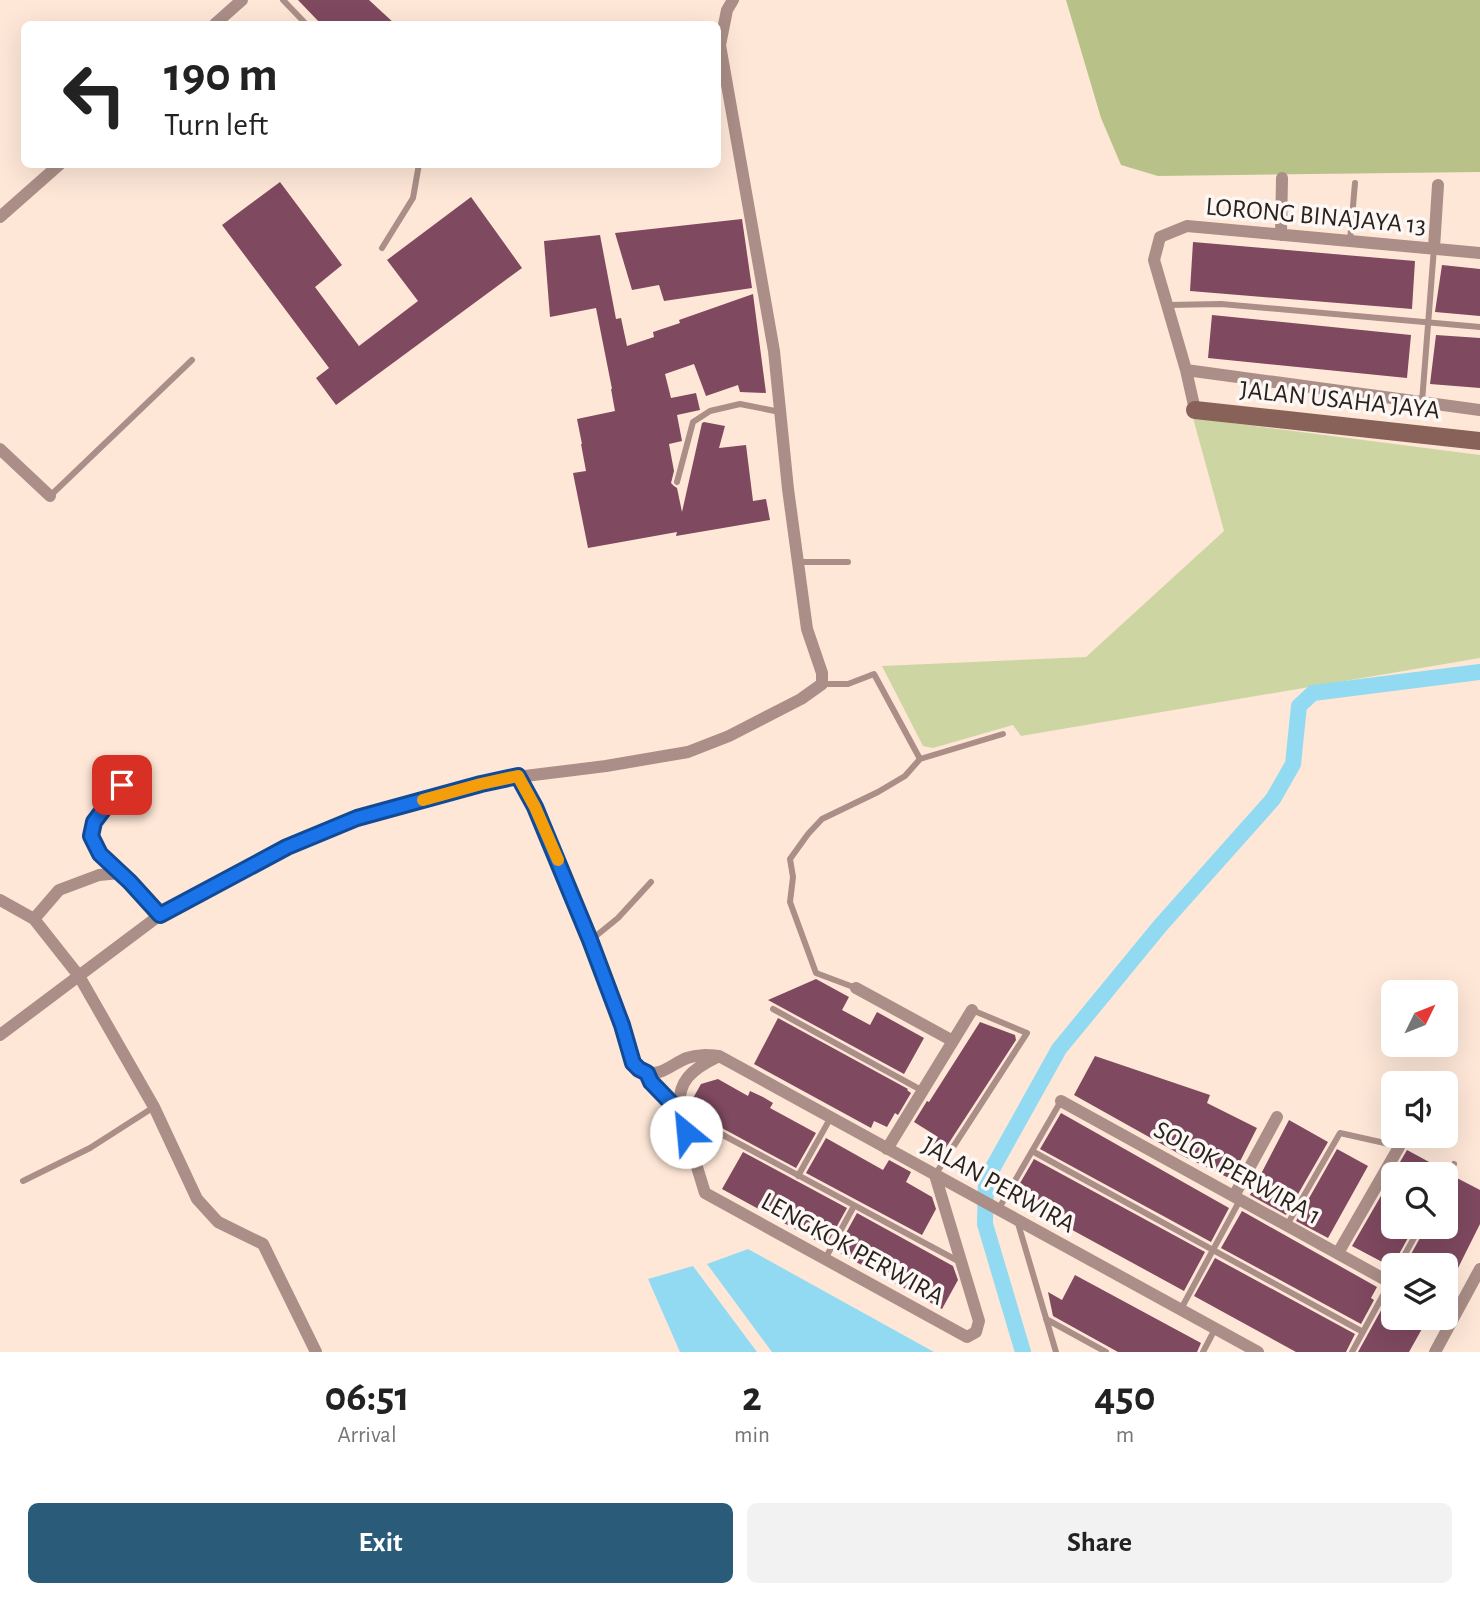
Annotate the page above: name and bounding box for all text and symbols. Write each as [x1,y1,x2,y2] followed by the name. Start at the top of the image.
[49,49,140,140] icon: left
[164,51,278,100] text: 190 m
[164,109,268,141] text: Turn left
[1205,193,1427,239] street label: LORONG BINAJAYA 13
[1239,377,1441,423] street label: JALAN USAHA JAYA
[92,755,152,815] pin
[103,766,141,804] icon: arrive
[1381,980,1458,1057] north arrow
[1381,980,1458,1330] map controls
[1381,1071,1458,1148] button: sound
[649,1095,723,1169] position arrow
[1150,1116,1325,1229] street label: SOLOK PERWIRA 1
[918,1132,1079,1238] street label: JALAN PERWIRA
[1381,1162,1458,1239] button: search
[757,1188,948,1310] street label: LENGKOK PERWIRA
[1381,1253,1458,1330] button: layers
[324,1376,410,1418] text: 06:51
[742,1376,762,1418] text: 2
[1094,1376,1156,1418] text: 450
[337,1424,397,1447] text: Arrival
[734,1424,770,1447] text: min
[1116,1424,1134,1447] text: m
[28,1503,733,1583] button: Exit
[747,1503,1452,1583] button: Share

